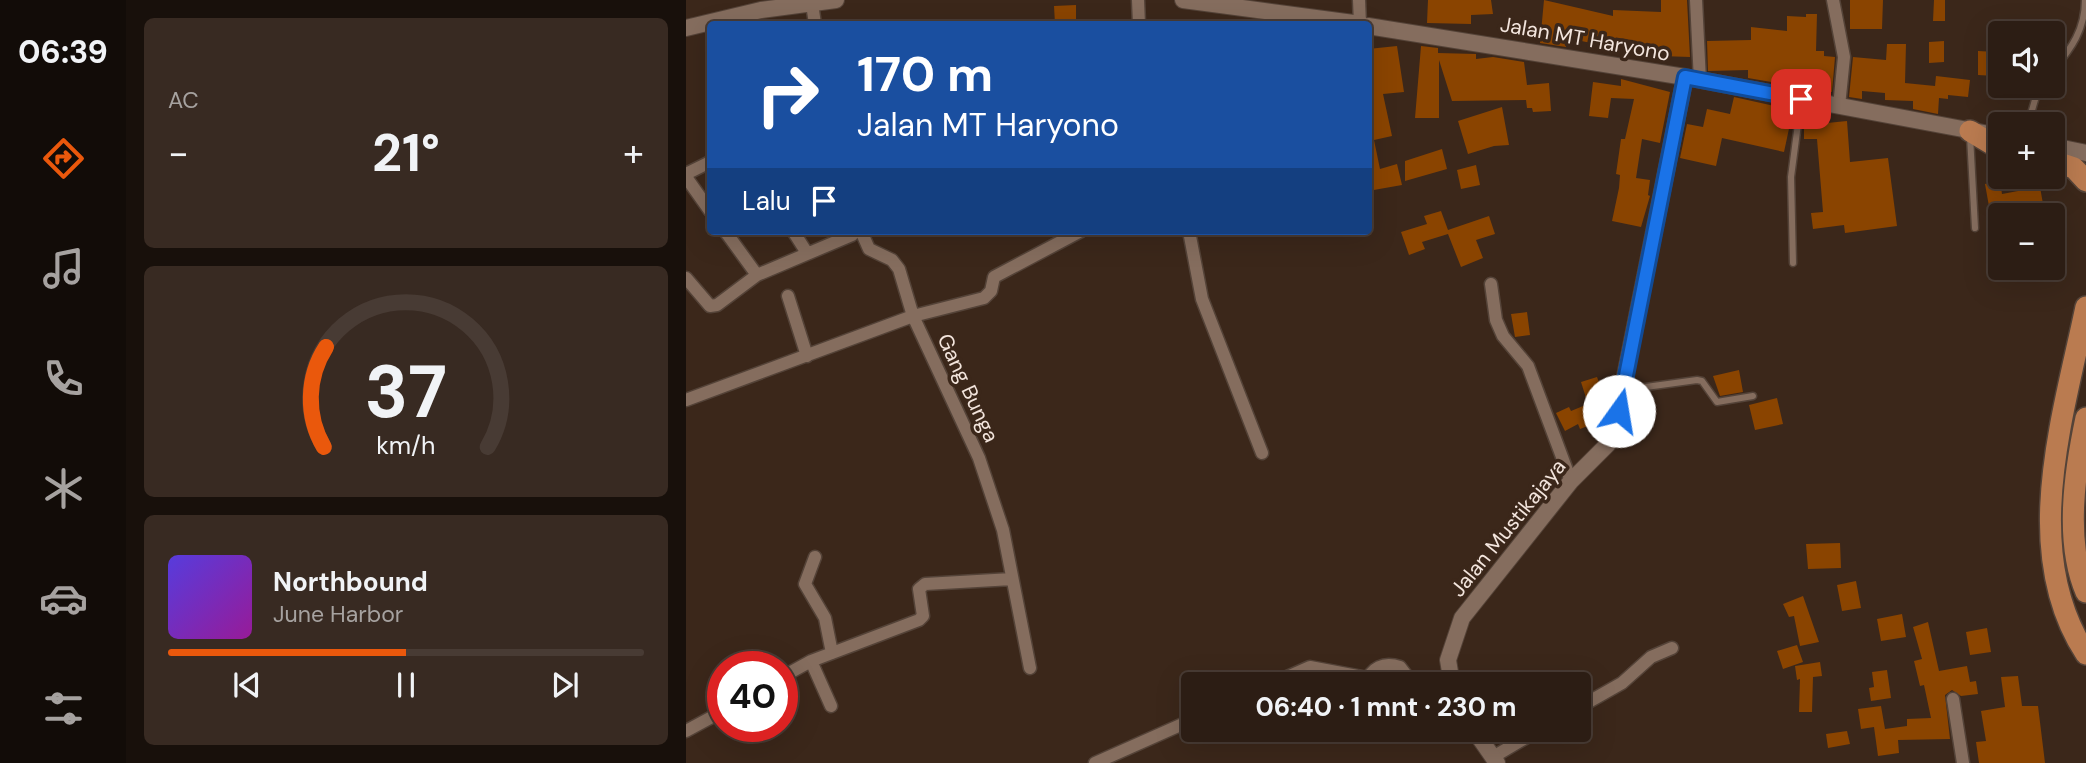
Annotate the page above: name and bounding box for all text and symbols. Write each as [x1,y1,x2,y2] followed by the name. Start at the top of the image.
[1498,10,1672,68] street label: Jalan MT Haryono
[1988,21,2065,280] map controls
[1988,21,2065,98] button: sound
[18,31,108,73] text: 06:39
[857,42,993,106] text: 170 m
[742,49,833,140] icon: right
[1771,69,1831,129] pin
[1782,80,1820,118] icon: arrive
[168,85,199,115] text: AC
[857,104,1119,146] text: Jalan MT Haryono
[1988,112,2065,189] button: +
[372,119,440,187] text: 21°
[168,128,189,178] text: −
[623,128,644,178] text: +
[39,134,88,183] icon: directions
[805,182,843,220] icon: arrive
[742,184,791,218] text: Lalu
[1988,203,2065,280] button: −
[39,244,88,293] icon: music
[931,329,1005,447] street label: Gang Bunga
[365,346,447,441] text: 37
[39,354,88,403] icon: phone
[1582,374,1656,448] position arrow
[376,429,436,462] text: km/h
[1444,453,1572,603] street label: Jalan Mustikajaya
[39,464,88,513] icon: climate
[273,565,428,599] text: Northbound
[39,574,88,623] icon: car
[273,599,403,629] text: June Harbor
[707,651,798,742] speed limit sign: 40
[228,666,266,704] icon: previous
[387,666,425,704] icon: pause
[546,666,584,704] icon: next
[39,684,88,733] icon: filters
[1255,690,1517,724] text: 06:40 · 1 mnt · 230 m

